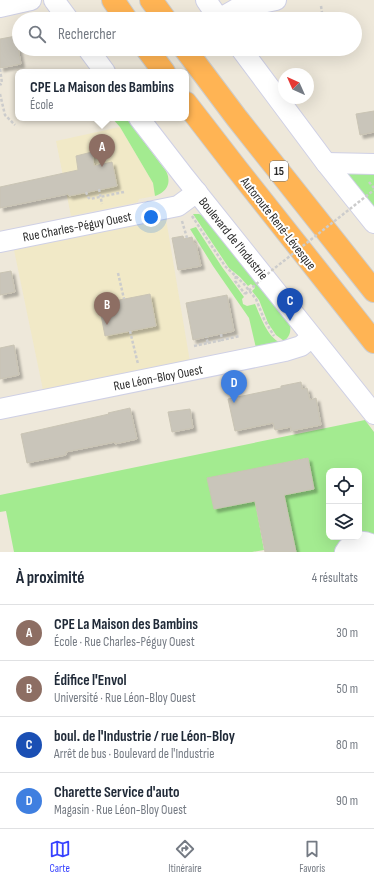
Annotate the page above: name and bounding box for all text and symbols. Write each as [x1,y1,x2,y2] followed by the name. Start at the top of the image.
[12,12,362,56] search box
[26,23,48,45] icon: search
[58,25,116,44] text: Rechercher
[278,68,314,104] north arrow
[15,69,189,121] popup
[30,78,174,97] text: CPE La Maison des Bambins
[30,97,53,113] text: École
[89,134,115,167] pin: A
[270,161,288,181] road number: 15
[236,173,319,273] street label: Autoroute René-Lévesque
[195,194,271,283] street label: Boulevard de l'Industrie
[141,207,161,227] your location
[21,209,133,245] street label: Rue Charles-Péguy Ouest
[277,288,303,321] pin: C
[94,292,120,325] pin: B
[112,361,204,394] street label: Rue Léon-Bloy Ouest
[221,370,247,403] pin: D
[326,468,362,540] map controls
[326,468,362,504] button: locate
[326,504,362,540] button: layers
[16,568,84,588] text: À proximité
[312,570,358,586] text: 4 résultats
[54,615,198,634] text: CPE La Maison des Bambins
[26,625,32,641] text: A
[336,625,358,641] text: 30 m
[54,634,195,650] text: École · Rue Charles-Péguy Ouest
[54,671,127,690] text: Édifice l'Envol
[26,681,32,697] text: B
[337,681,358,697] text: 50 m
[54,690,196,706] text: Université · Rue Léon-Bloy Ouest
[54,727,235,746] text: boul. de l'Industrie / rue Léon-Bloy
[26,737,32,753] text: C
[336,737,358,753] text: 80 m
[54,746,214,762] text: Arrêt de bus · Boulevard de l'Industrie
[54,783,180,802] text: Charette Service d'auto
[26,793,32,809] text: D
[336,793,358,809] text: 90 m
[54,802,187,818] text: Magasin · Rue Léon-Bloy Ouest
[49,838,71,875] tab: Carte
[168,838,202,875] tab: Itinéraire
[299,838,325,875] tab: Favoris

